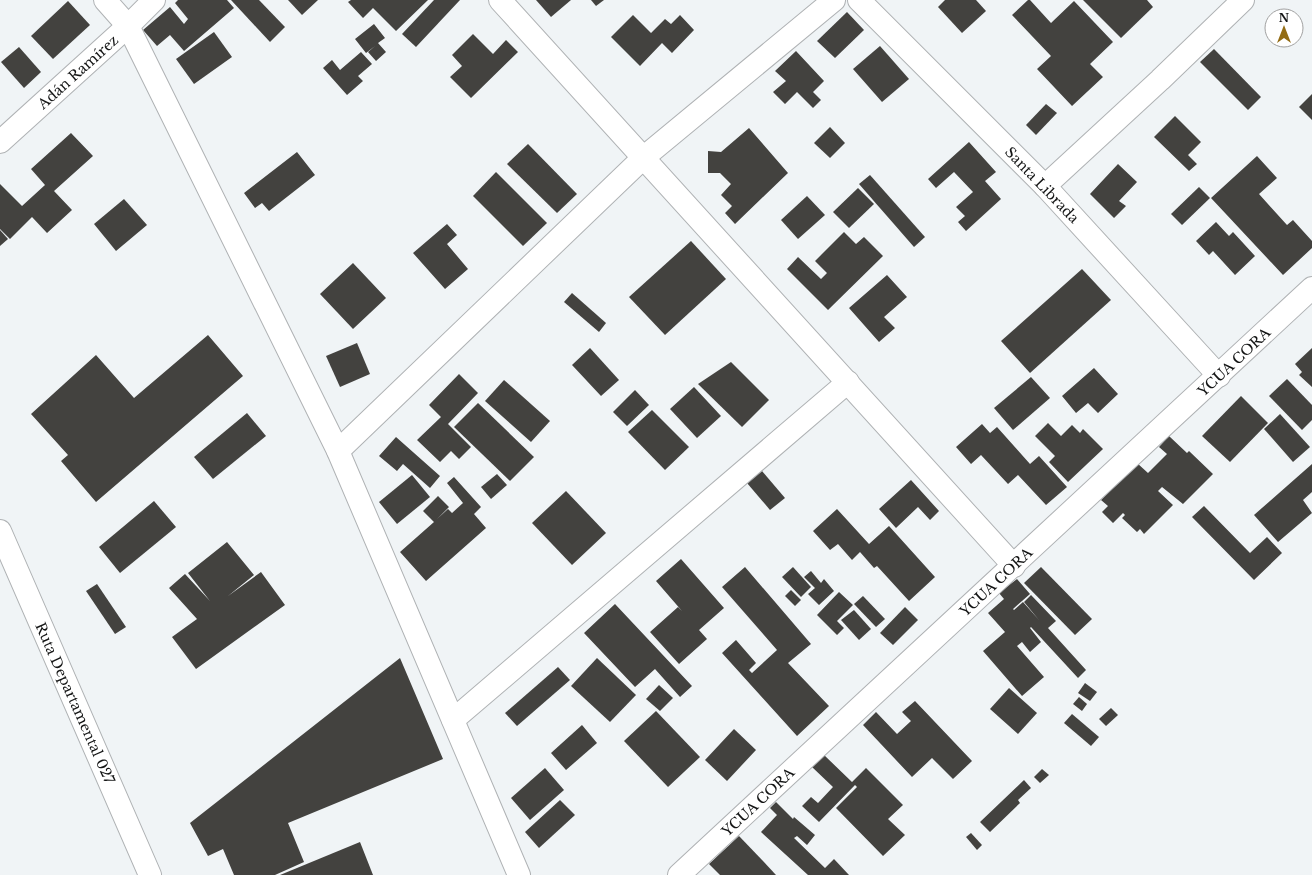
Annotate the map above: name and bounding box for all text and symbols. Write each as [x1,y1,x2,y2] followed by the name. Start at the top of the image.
[1264,8,1304,48] north arrow
[1279,11,1290,25] text: N
[33,31,122,114] street label: Adán Ramírez
[1001,143,1083,227] street label: Santa Librada
[1193,324,1274,401] street label: YCUA CORA
[955,544,1036,621] street label: YCUA CORA
[31,620,119,787] street label: Ruta Departamental 027
[717,764,798,841] street label: YCUA CORA

